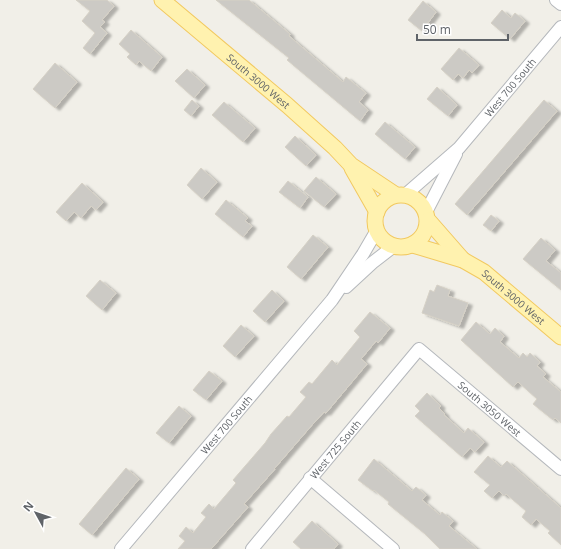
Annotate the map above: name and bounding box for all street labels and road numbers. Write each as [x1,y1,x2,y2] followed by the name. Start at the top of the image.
[224,50,294,112] street label: South 3000 West
[481,55,539,120] street label: West 700 South
[479,266,548,328] street label: South 3000 West
[455,378,524,440] street label: South 3050 West
[197,392,255,457] street label: West 700 South
[307,417,364,482] street label: West 725 South

